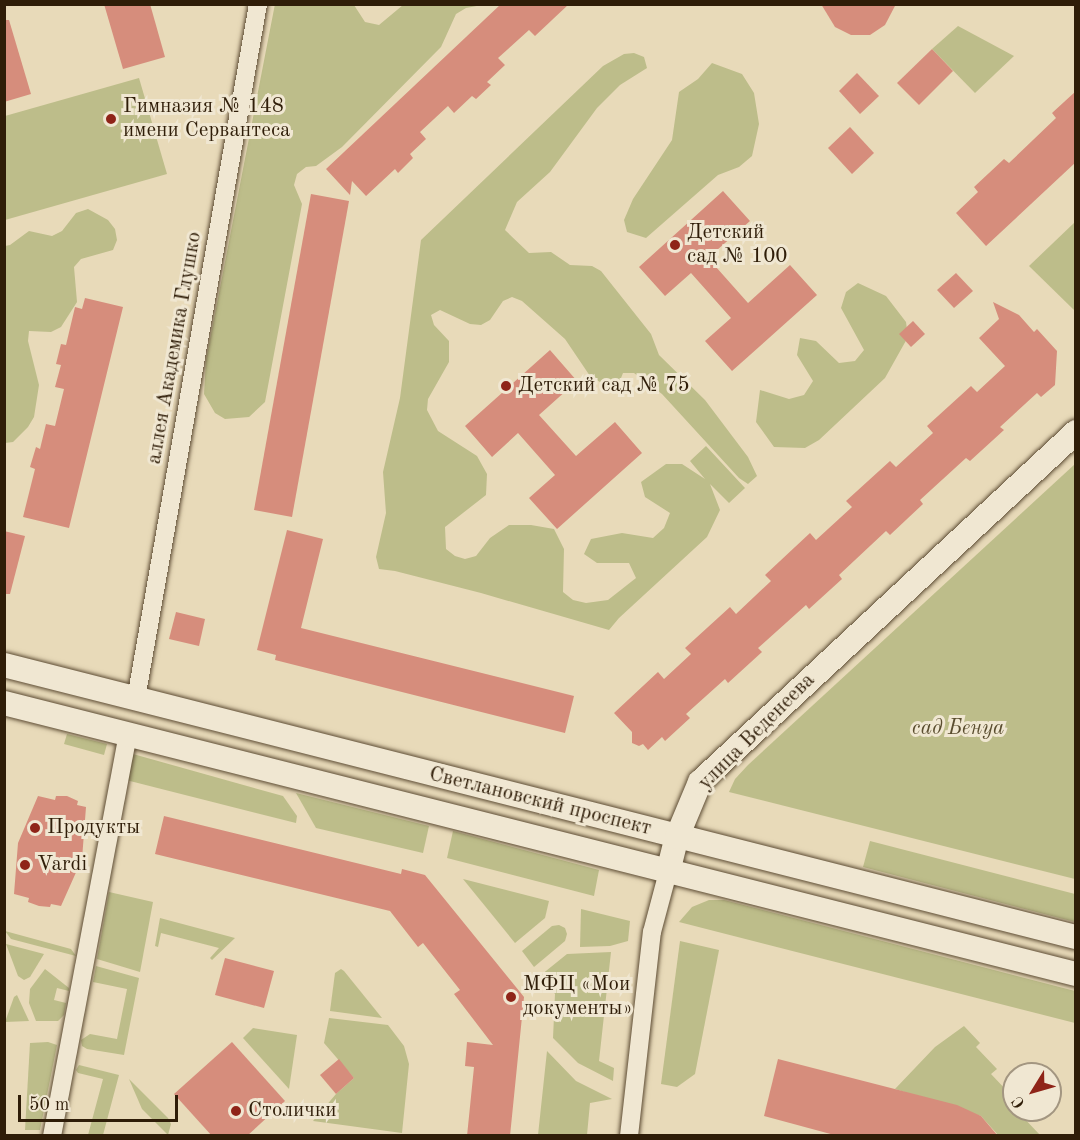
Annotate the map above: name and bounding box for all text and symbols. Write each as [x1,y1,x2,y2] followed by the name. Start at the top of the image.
[123,94,290,144] place label: Гимназия № 148 имени Сервантеса
[104,112,118,126] marker: Гимназия № 148 имени Сервантеса
[687,220,788,270] place label: Детский сад № 100
[142,230,208,466] street label: аллея Академика Глушко
[668,238,682,252] marker: Детский сад № 100
[518,373,690,399] place label: Детский сад № 75
[499,379,513,393] marker: Детский сад № 75
[693,668,821,796] street label: улица Веденеева
[912,716,1004,742] park label: сад Бенуа
[426,762,654,842] street label: Светлановский проспект
[47,815,140,841] place label: Продукты
[28,821,42,835] marker: Продукты
[37,852,87,878] place label: Vardi
[18,858,32,872] marker: Vardi
[523,972,632,1022] place label: МФЦ «Мои документы»
[504,990,518,1004] marker: МФЦ «Мои документы»
[1002,1062,1062,1122] north arrow
[21,1083,182,1121] scale bar
[1010,1093,1029,1111] text: С
[29,1096,69,1114] text: 50 m
[248,1098,337,1124] place label: Столички
[229,1104,243,1118] marker: Столички

